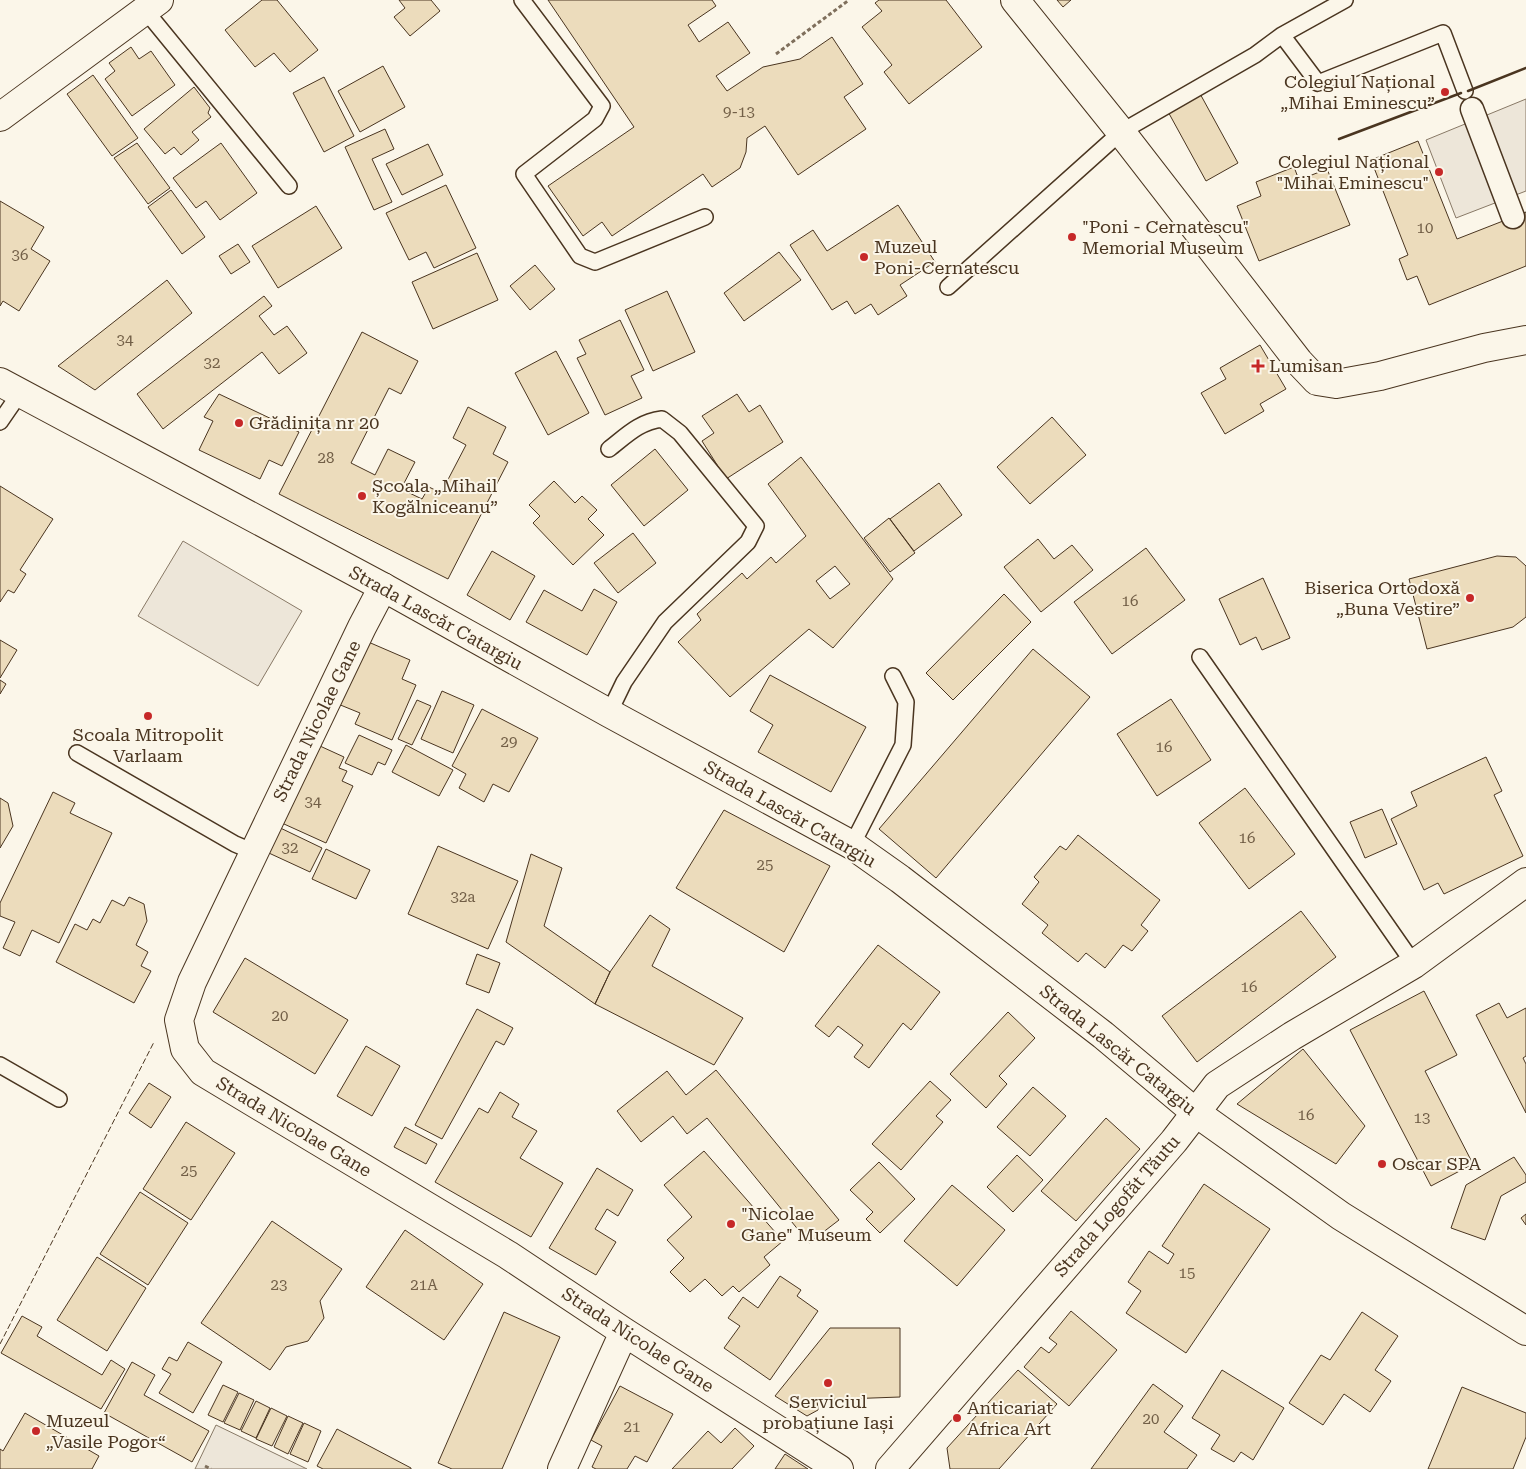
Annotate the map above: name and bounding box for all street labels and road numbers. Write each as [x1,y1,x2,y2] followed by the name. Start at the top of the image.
[346,561,527,674] street label: Strada Lascăr Catargiu
[268,637,365,805] street label: Strada Nicolae Gane
[701,756,880,871] street label: Strada Lascăr Catargiu
[1036,980,1201,1119] street label: Strada Lascăr Catargiu
[213,1072,376,1181] street label: Strada Nicolae Gane
[1049,1131,1184,1281] street label: Strada Logofăt Tăutu
[558,1283,718,1397] street label: Strada Nicolae Gane

